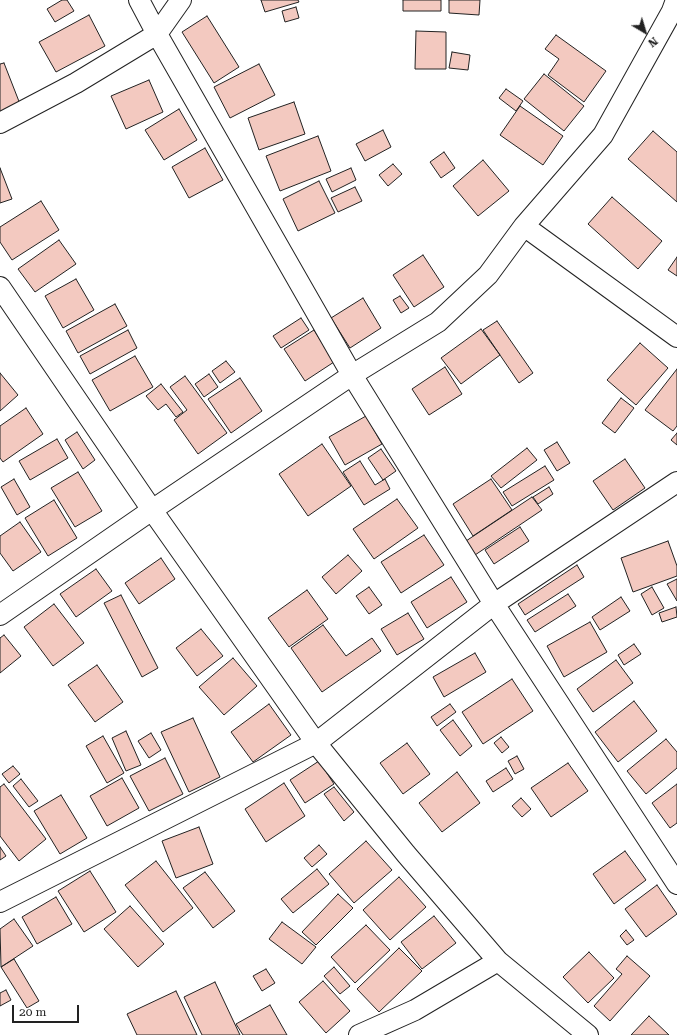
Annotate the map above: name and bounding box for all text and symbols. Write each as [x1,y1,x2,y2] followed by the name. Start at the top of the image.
[625,12,665,52] north arrow
[645,34,660,50] text: N
[14,997,81,1023] scale bar
[19,1005,46,1019] text: 20 m

